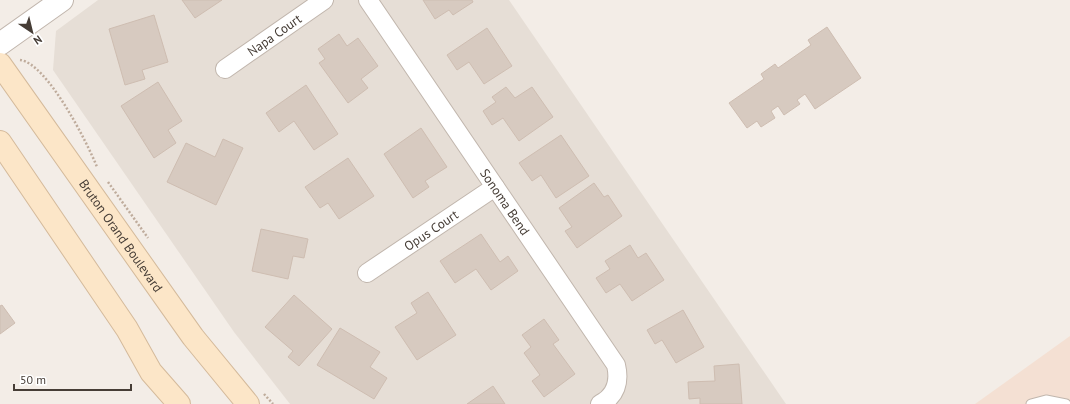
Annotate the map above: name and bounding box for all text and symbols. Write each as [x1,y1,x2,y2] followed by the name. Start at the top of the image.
[244,10,305,59] street label: Napa Court
[12,12,52,52] north arrow
[31,32,45,48] text: N
[477,165,534,238] street label: Sonoma Bend
[76,176,167,295] street label: Bruton Orand Boulevard
[400,205,462,254] street label: Opus Court
[14,366,131,392] scale bar
[20,372,46,387] text: 50 m

